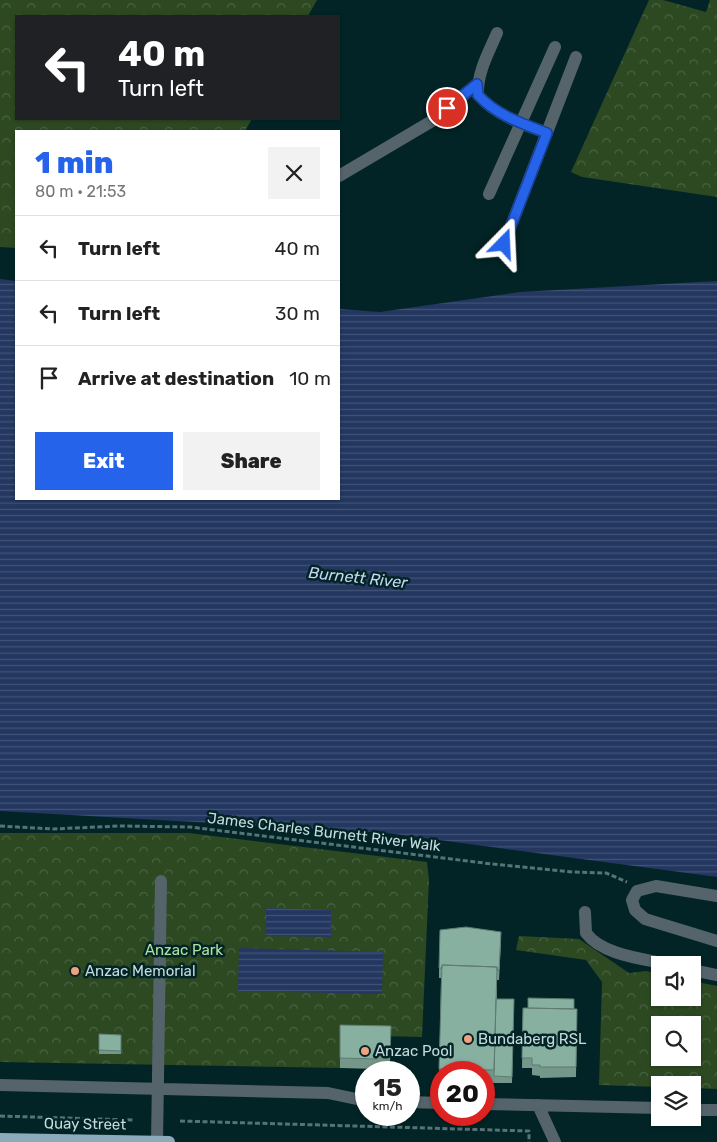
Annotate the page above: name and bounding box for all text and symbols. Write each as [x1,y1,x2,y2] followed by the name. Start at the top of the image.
[118,33,205,75] text: 40 m
[35,35,100,100] icon: left
[118,75,204,102] text: Turn left
[426,87,468,129] pin
[433,94,461,122] icon: arrive
[35,145,113,181] text: 1 min
[268,147,320,199] button: close
[35,182,126,201] text: 80 m · 21:53
[477,217,529,269] position arrow
[35,234,63,262] icon: left
[78,237,160,260] text: Turn left
[275,237,320,260] text: 40 m
[35,299,63,327] icon: left
[78,302,160,325] text: Turn left
[275,302,320,325] text: 30 m
[35,364,63,392] icon: arrive
[78,367,274,390] text: Arrive at destination
[289,367,331,390] text: 10 m
[35,432,173,490] button: Exit
[183,432,320,490] button: Share
[308,563,409,592] water label: Burnett River
[206,809,442,855] street label: James Charles Burnett River Walk
[145,941,223,959] park label: Anzac Park
[651,956,701,1126] map controls
[651,956,701,1006] button: sound
[85,962,196,980] place label: Anzac Memorial
[69,965,81,977] marker: Anzac Memorial
[651,1016,701,1066] button: search
[478,1030,587,1048] place label: Bundaberg RSL
[462,1033,474,1045] marker: Bundaberg RSL
[375,1042,452,1060] place label: Anzac Pool
[359,1045,371,1057] marker: Anzac Pool
[430,1061,495,1126] speed limit sign: 20
[373,1073,402,1102] text: 15
[651,1076,701,1126] button: layers
[373,1099,402,1113] text: km/h
[44,1114,126,1134] street label: Quay Street

